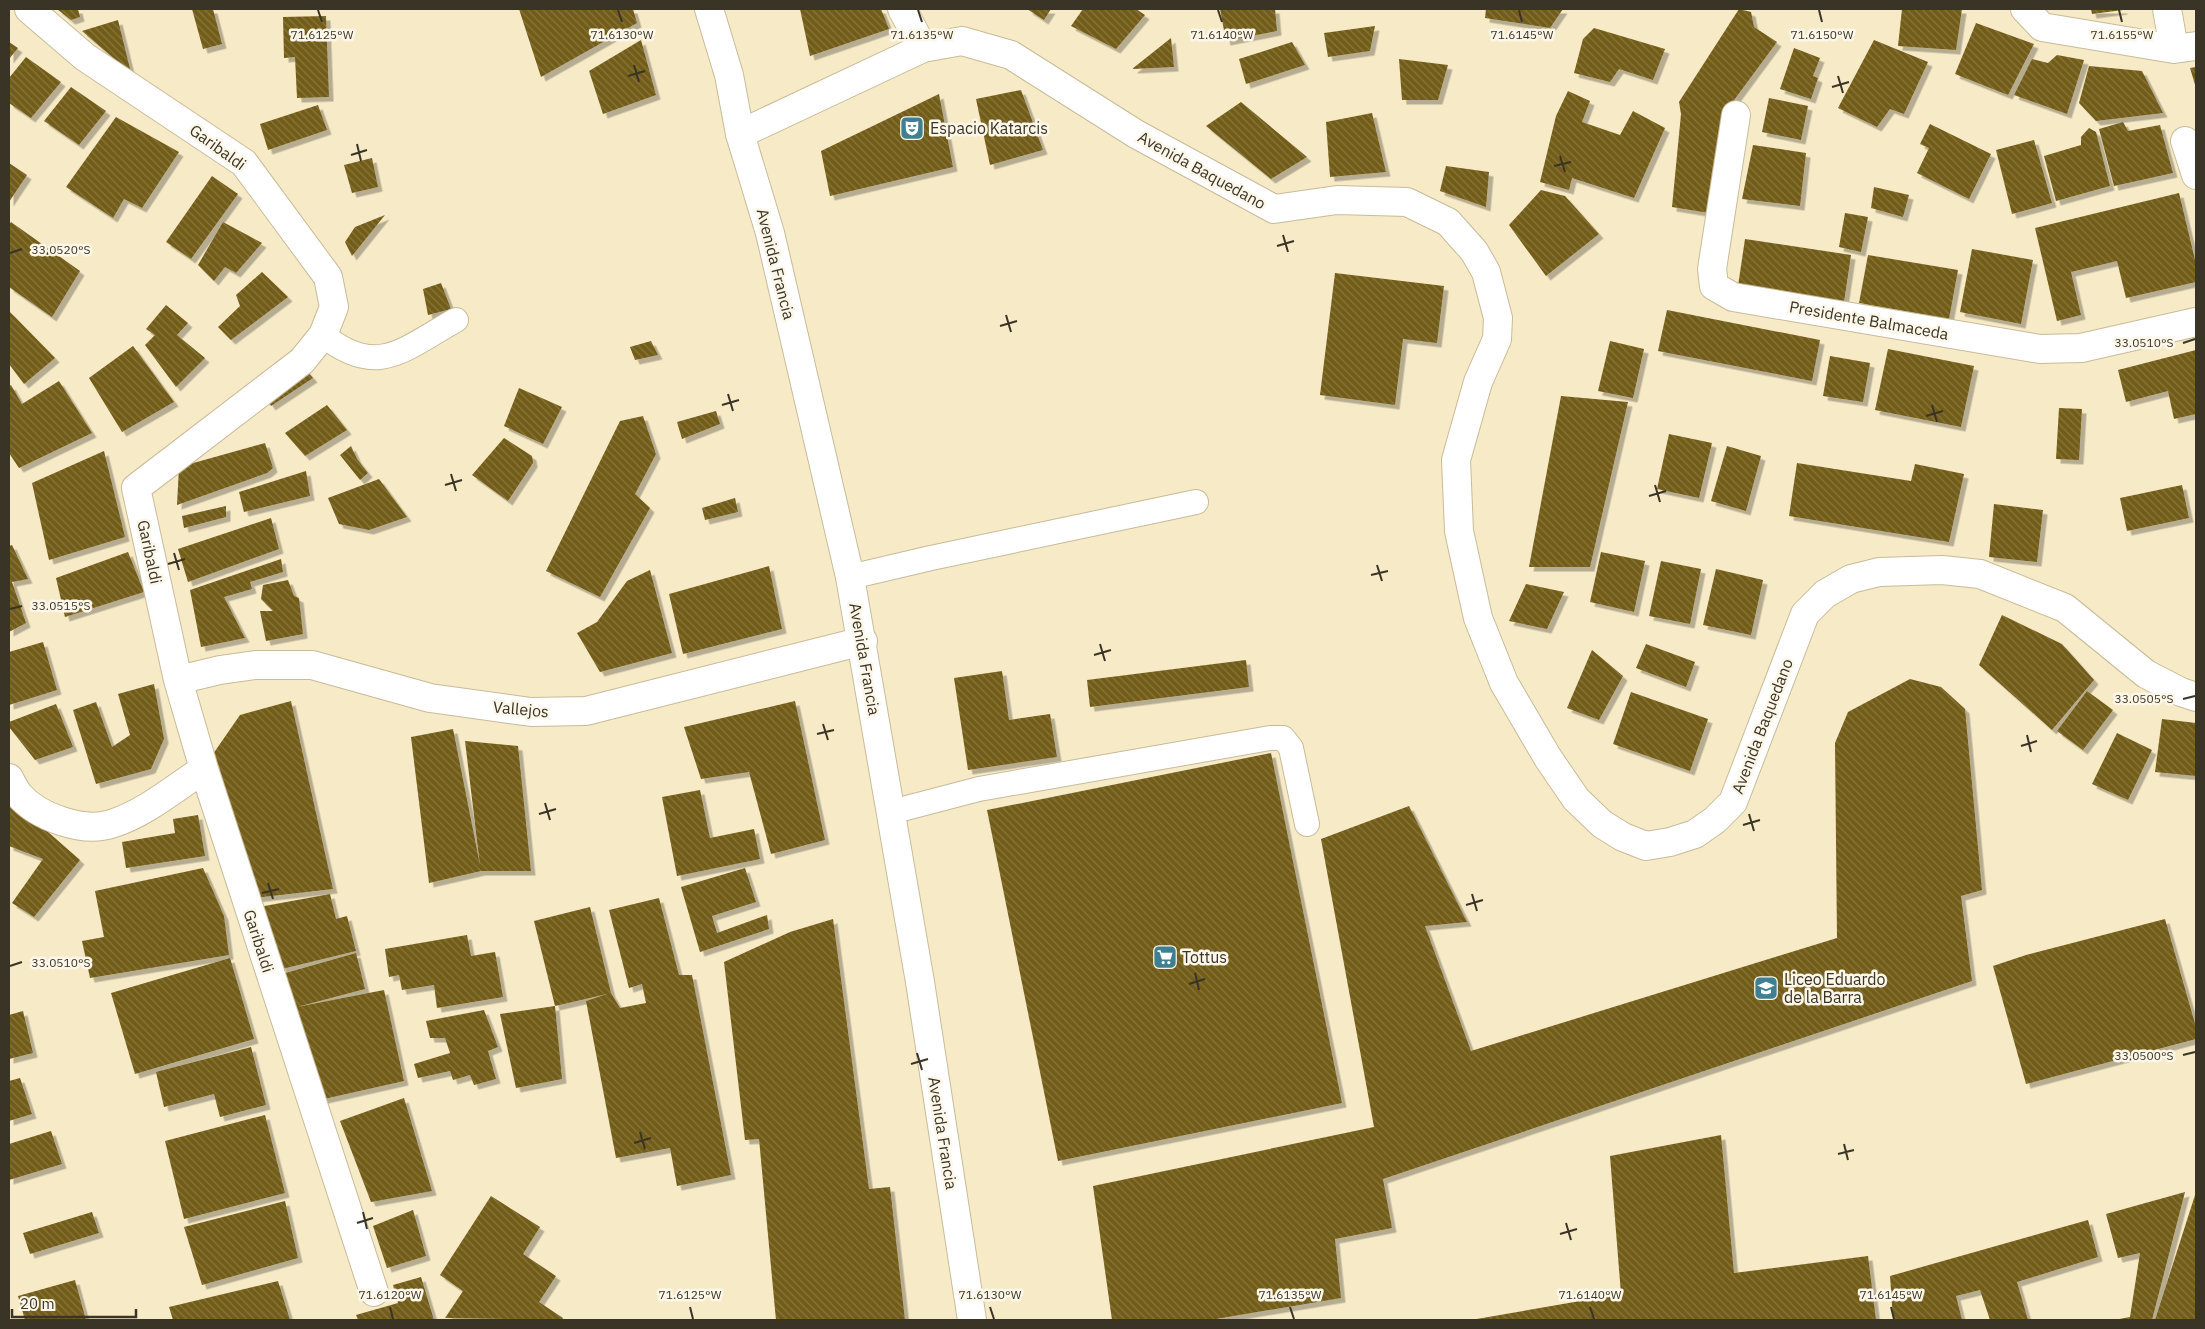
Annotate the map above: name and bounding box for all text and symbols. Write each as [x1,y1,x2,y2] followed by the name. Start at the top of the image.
[291,27,354,42] text: 71.6125°W
[591,27,654,42] text: 71.6130°W
[891,27,954,42] text: 71.6135°W
[1191,27,1254,42] text: 71.6140°W
[1491,27,1554,42] text: 71.6145°W
[1791,27,1854,42] text: 71.6150°W
[2091,27,2154,42] text: 71.6155°W
[899,115,925,141] theatre icon: Espacio Katarcis
[930,118,1048,138] place label: Espacio Katarcis
[186,120,250,174] street label: Garibaldi
[1135,127,1269,213] street label: Avenida Baquedano
[753,206,800,322] street label: Avenida Francia
[31,242,91,257] text: 33.0520°S
[1788,296,1951,344] street label: Presidente Balmaceda
[2114,335,2174,350] text: 33.0510°S
[133,518,167,586] street label: Garibaldi
[31,598,91,613] text: 33.0515°S
[845,601,885,717] street label: Avenida Francia
[1727,656,1797,796] street label: Avenida Baquedano
[2114,691,2174,706] text: 33.0505°S
[492,697,550,721] street label: Vallejos
[239,907,279,975] street label: Garibaldi
[1152,944,1178,970] supermarket icon: Tottus
[1182,947,1227,967] place label: Tottus
[31,955,91,970] text: 33.0510°S
[1784,969,1886,1007] place label: Liceo Eduardo de la Barra
[1753,975,1779,1001] school or university icon: Liceo Eduardo de la Barra
[2114,1048,2174,1063] text: 33.0500°S
[924,1075,962,1191] street label: Avenida Francia
[12,1286,136,1318] scale bar
[359,1287,422,1302] text: 71.6120°W
[659,1287,722,1302] text: 71.6125°W
[959,1287,1022,1302] text: 71.6130°W
[1259,1287,1322,1302] text: 71.6135°W
[1559,1287,1622,1302] text: 71.6140°W
[1860,1287,1923,1302] text: 71.6145°W
[20,1294,55,1313] text: 20 m

